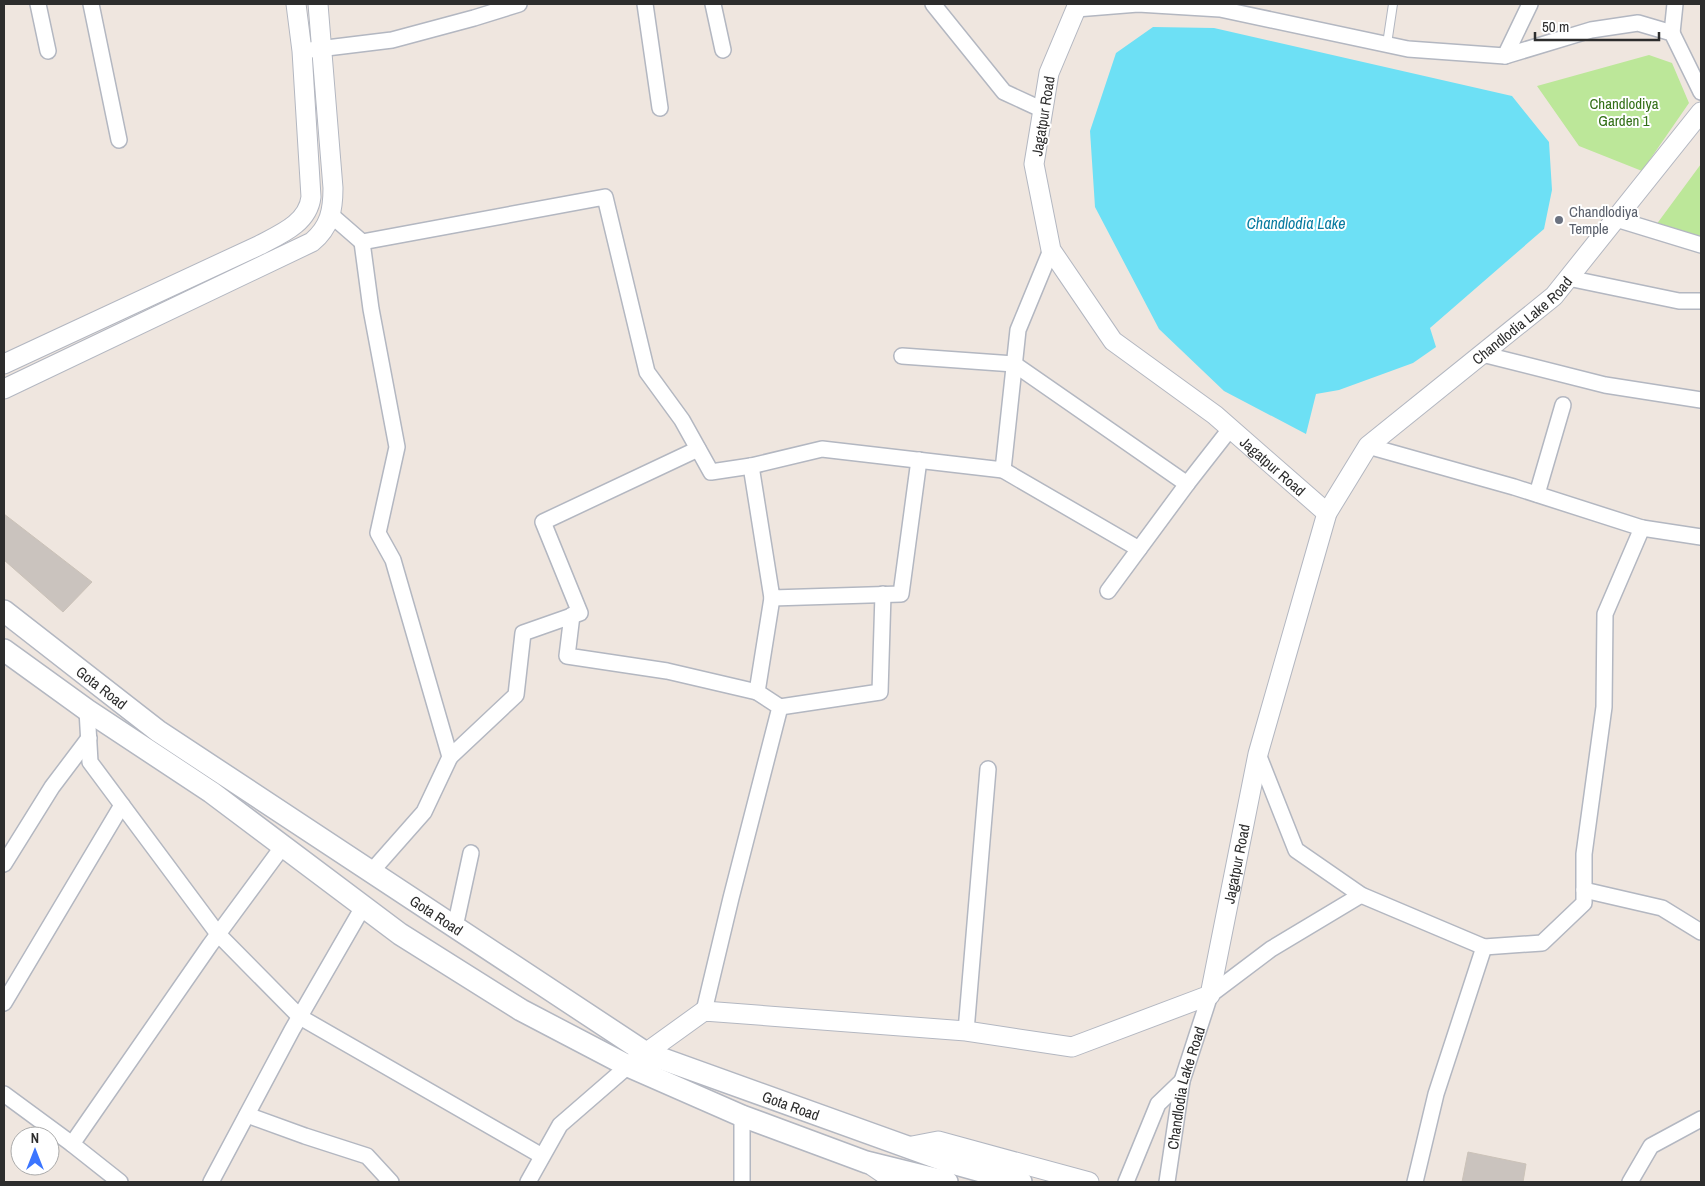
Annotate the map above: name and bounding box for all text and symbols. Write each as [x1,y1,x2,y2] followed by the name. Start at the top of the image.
[1535,10,1659,42] scale bar
[1542,16,1569,37] text: 50 m
[1026,75,1060,157] street label: Jagatpur Road
[1589,93,1659,131] park label: Chandlodiya Garden 1
[1569,201,1638,239] place label: Chandlodiya Temple
[1246,212,1346,234] water label: Chandlodia Lake
[1553,214,1565,226] marker: Chandlodiya Temple
[1467,272,1576,369] street label: Chandlodia Lake Road
[1236,431,1310,500] street label: Jagatpur Road
[72,661,132,714] street label: Gota Road
[1218,822,1254,905] street label: Jagatpur Road
[406,890,467,940] street label: Gota Road
[1161,1024,1210,1151] street label: Chandlodia Lake Road
[759,1085,823,1125] street label: Gota Road
[10,1126,60,1176] north arrow
[31,1129,39,1147] text: N

